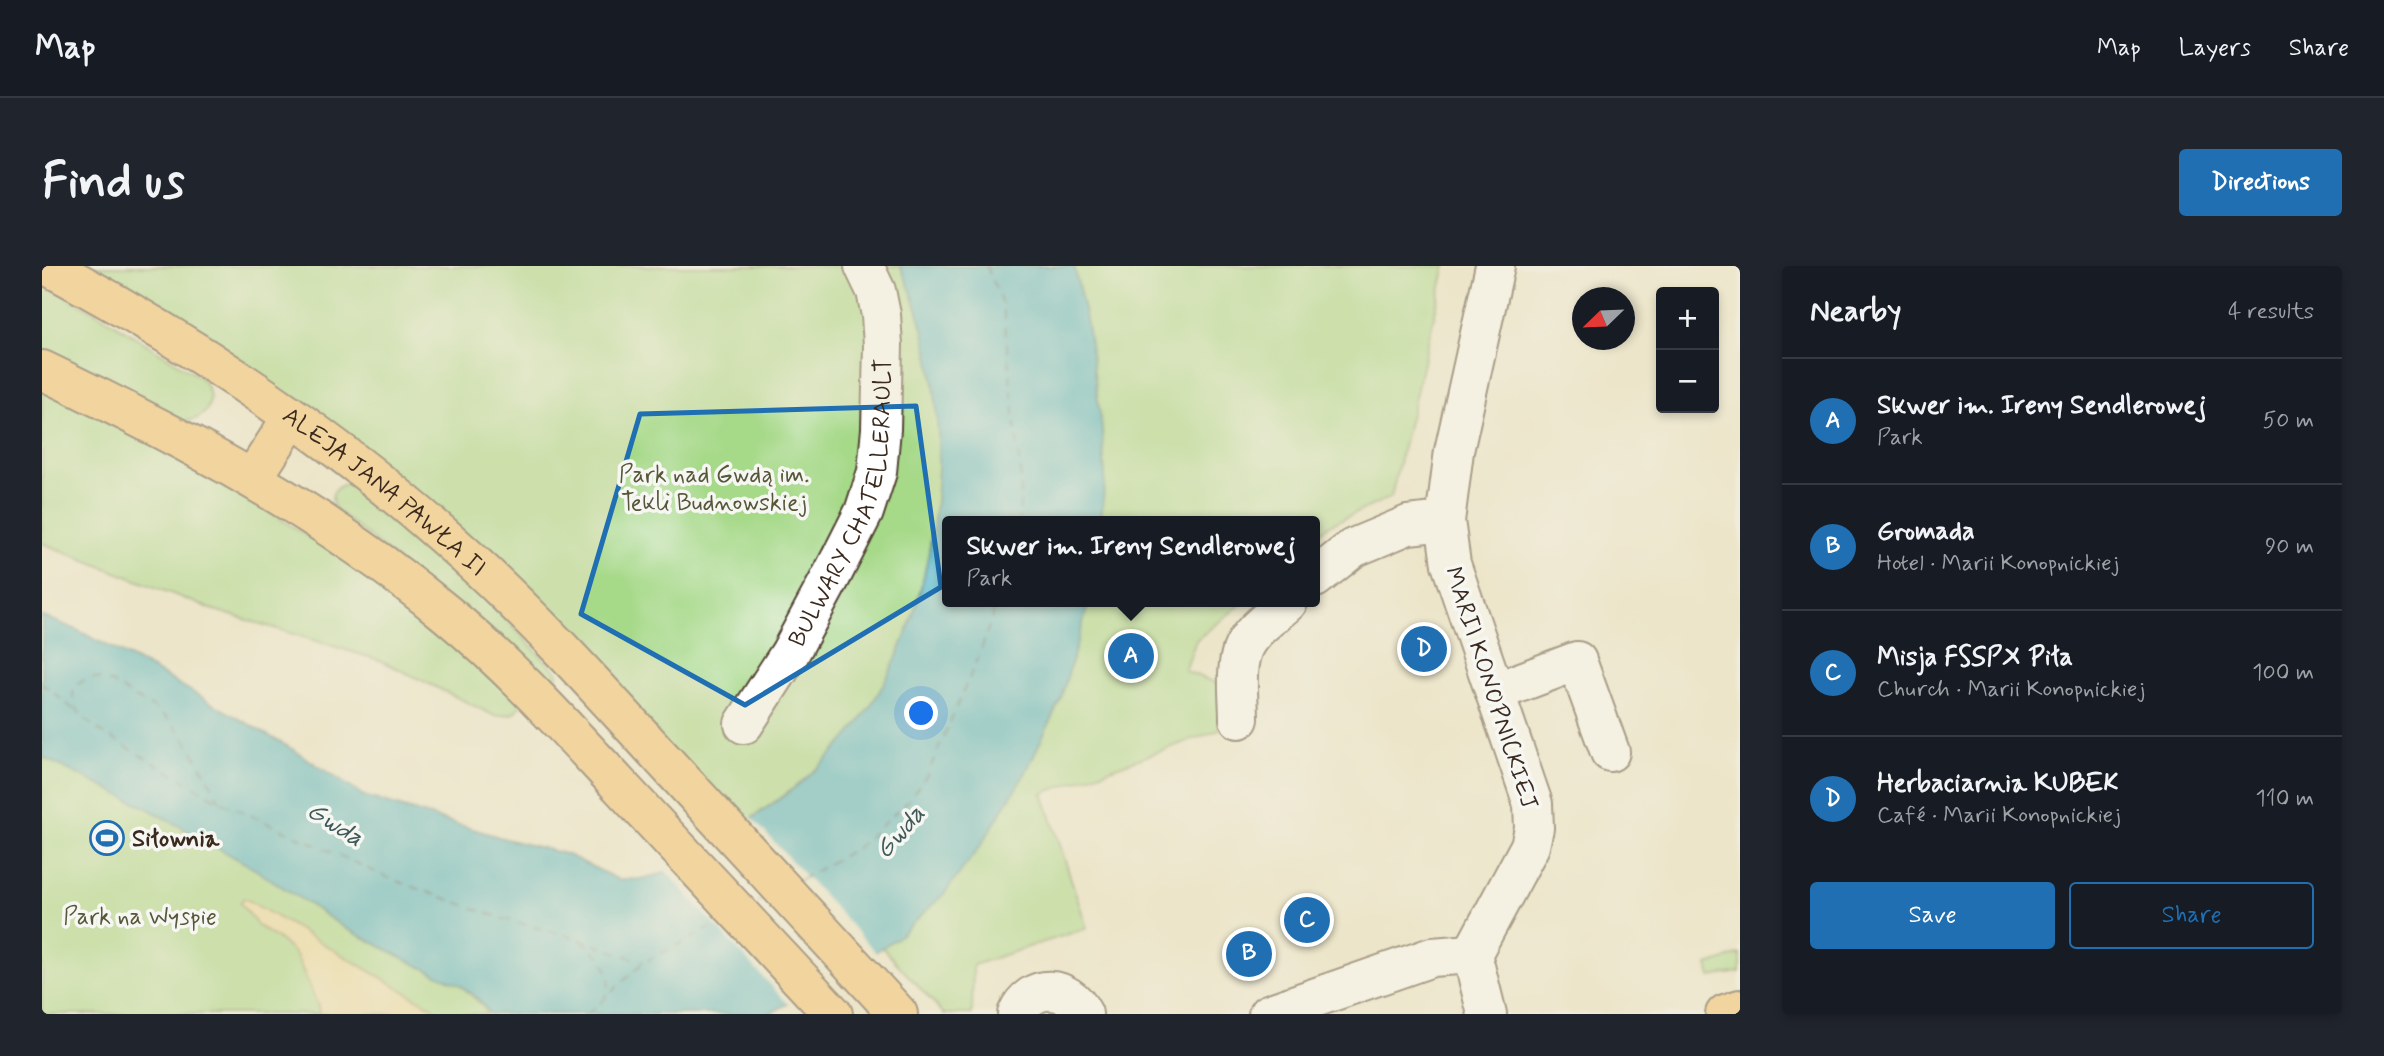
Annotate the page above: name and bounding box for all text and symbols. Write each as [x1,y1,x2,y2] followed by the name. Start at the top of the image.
[35,26,95,70] text: Map
[2097,33,2141,64] text: Map
[2179,33,2251,64] text: Layers
[2289,33,2349,64] text: Share
[2179,149,2342,216] button: Directions
[42,150,185,215] text: Find us
[1572,287,1635,350] north arrow
[1656,287,1719,413] map controls
[1656,287,1719,350] button: +
[1810,292,1901,331] text: Nearby
[2228,297,2314,327] text: 4 results
[1656,350,1719,413] button: −
[782,358,900,653] street label: BULWARY CHATELLERAULT
[1877,389,2206,423] text: Skwer im. Ireny Sendlerowej
[276,401,492,584] street label: ALEJA JANA PAWŁA II
[1825,406,1841,436] text: A
[2263,406,2314,436] text: 50 m
[1877,423,1923,453] text: Park
[619,460,809,519] park label: Park nad Gwdą im. Tekli Budnowskiej
[1877,515,1975,549] text: Gromada
[942,516,1320,607] popup
[966,530,1296,564] text: Skwer im. Ireny Sendlerowej
[1826,532,1840,562] text: B
[2265,532,2314,562] text: 90 m
[1877,549,2119,579] text: Hotel · Marii Konopnickiej
[1437,563,1545,814] street label: MARII KONOPNICKIEJ
[966,564,1012,594] text: Park
[1401,623,1447,675] pin: D
[1108,630,1154,682] pin: A
[1877,641,2073,675] text: Misja FSSPX Piła
[1825,658,1841,688] text: C
[2252,658,2314,688] text: 100 m
[1877,675,2145,705] text: Church · Marii Konopnickiej
[904,696,938,730] your location
[1877,767,2118,801] text: Herbaciarnia KUBEK
[1825,784,1841,814] text: D
[2255,784,2314,814] text: 110 m
[300,794,370,855] water label: Gwda
[868,798,933,866] water label: Gwda
[1877,801,2121,831] text: Café · Marii Konopnickiej
[88,819,126,857] sports icon: Siłownia
[132,824,220,855] place label: Siłownia
[1810,882,2055,949] button: Save
[2069,882,2314,949] button: Share
[1284,894,1330,946] pin: C
[63,902,217,933] park label: Park na Wyspie
[1226,928,1272,980] pin: B

